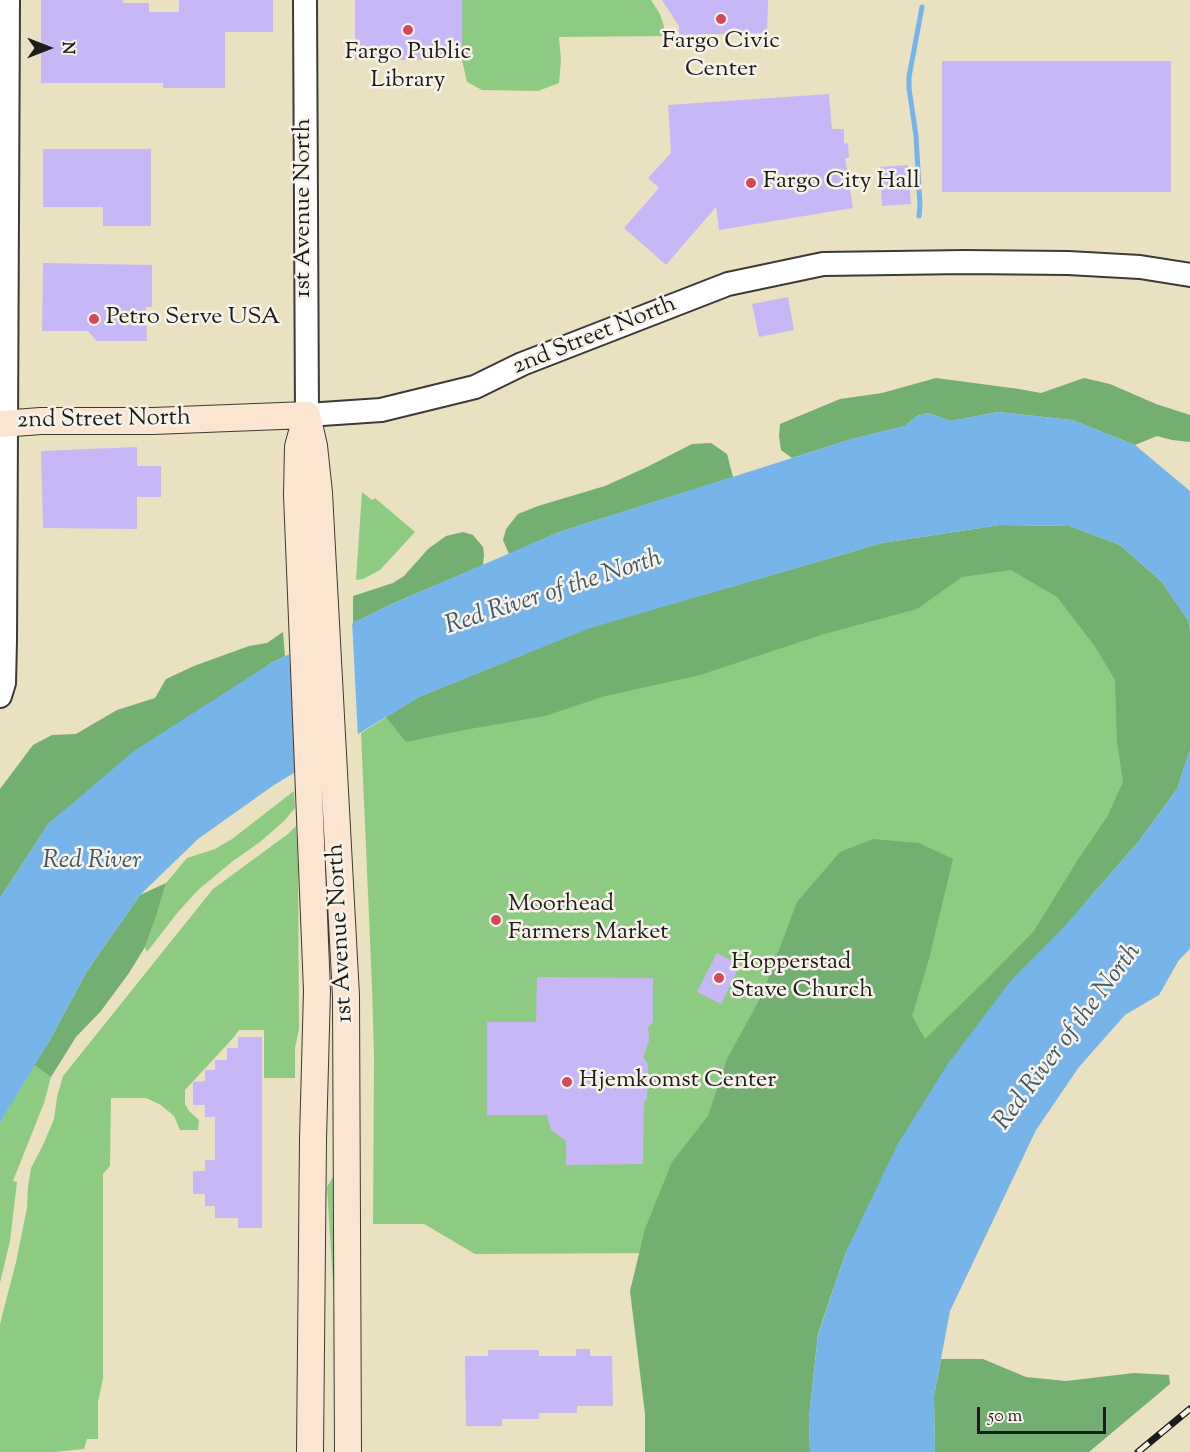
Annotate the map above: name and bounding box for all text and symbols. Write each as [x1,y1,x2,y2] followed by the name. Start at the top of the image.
[714,12,728,26] marker: Fargo Civic Center
[18,18,78,78] north arrow
[401,23,415,37] marker: Fargo Public Library
[662,29,780,85] place label: Fargo Civic Center
[345,40,471,96] place label: Fargo Public Library
[55,42,78,54] text: N
[291,118,319,298] street label: 1st Avenue North
[763,169,920,197] place label: Fargo City Hall
[744,176,758,190] marker: Fargo City Hall
[509,291,681,383] street label: 2nd Street North
[106,305,280,333] place label: Petro Serve USA
[87,312,101,326] marker: Petro Serve USA
[17,405,191,437] street label: 2nd Street North
[442,544,666,644] water label: Red River of the North
[323,843,361,1023] street label: 1st Avenue North
[43,847,141,879] water label: Red River
[508,892,669,948] place label: Moorhead Farmers Market
[489,913,503,927] marker: Moorhead Farmers Market
[989,938,1149,1138] water label: Red River of the North
[731,950,873,1006] place label: Hopperstad Stave Church
[712,971,726,985] marker: Hopperstad Stave Church
[579,1068,776,1096] place label: Hjemkomst Center
[560,1075,574,1089] marker: Hjemkomst Center
[980,1395,1109,1433] scale bar
[988,1404,1022,1430] text: 50 m

